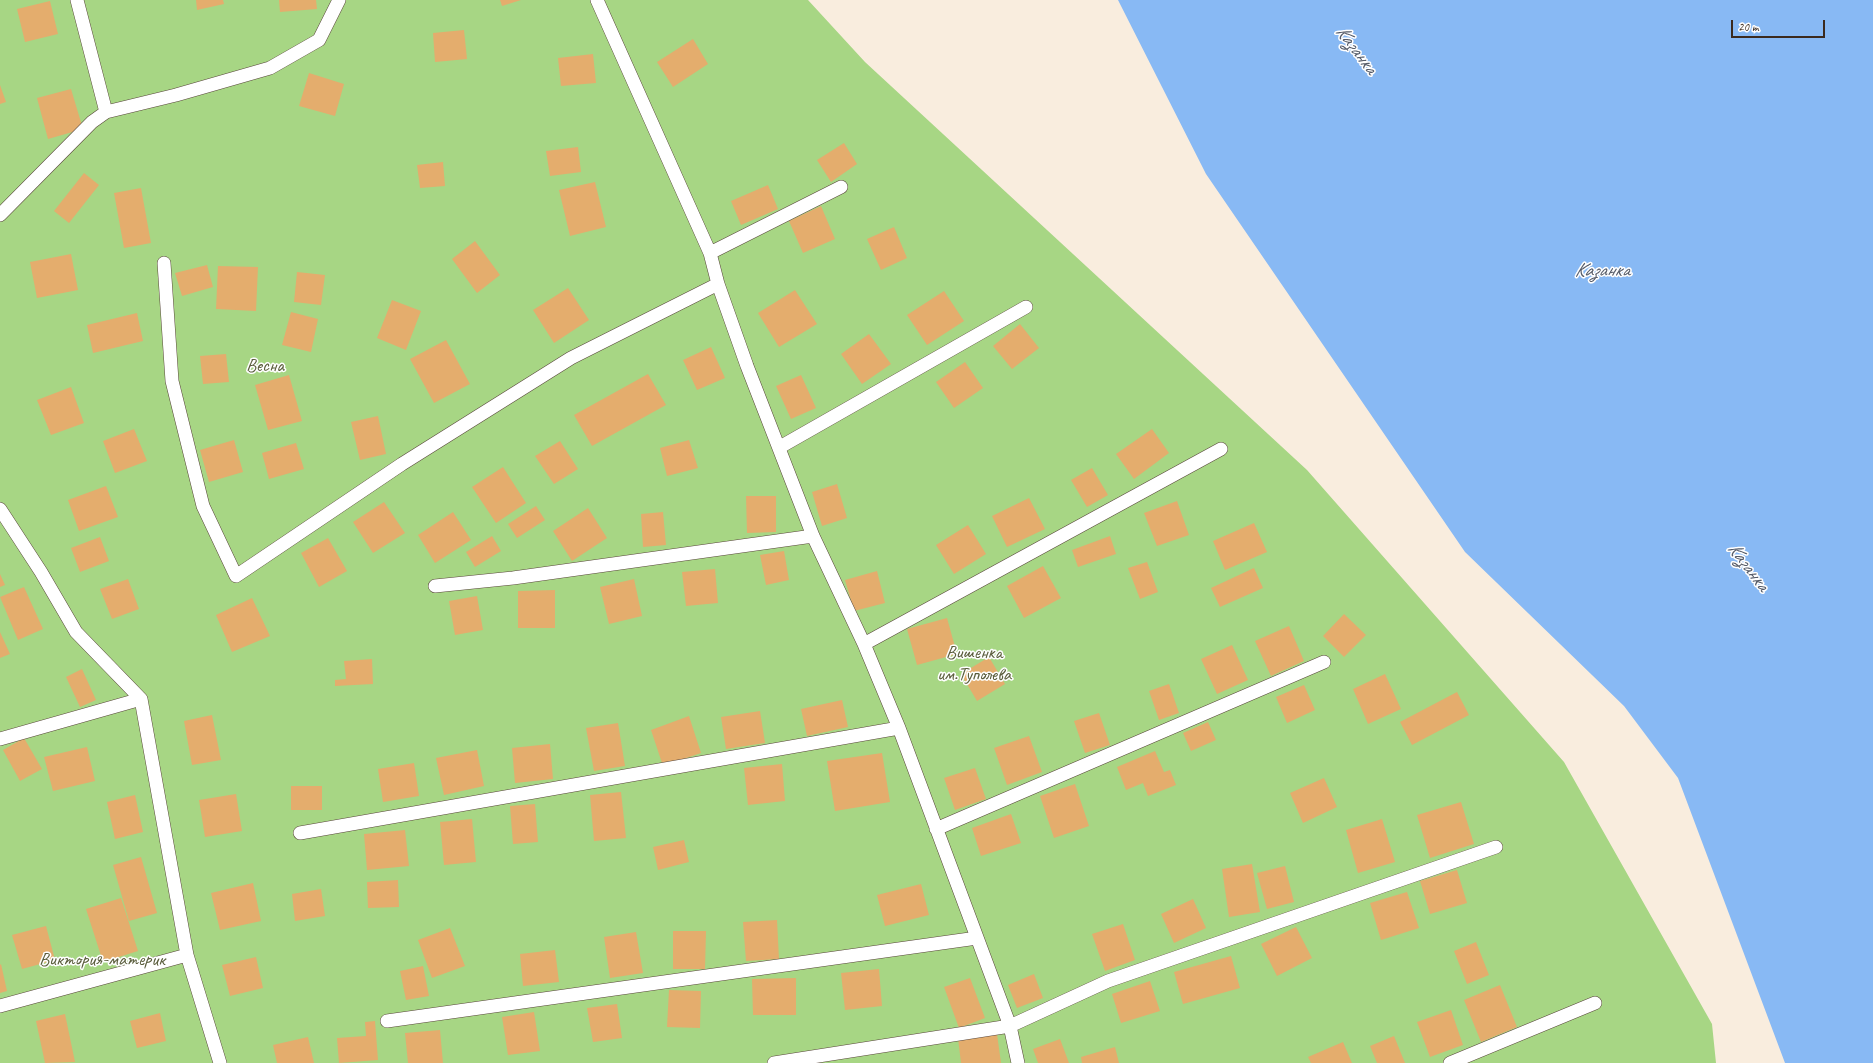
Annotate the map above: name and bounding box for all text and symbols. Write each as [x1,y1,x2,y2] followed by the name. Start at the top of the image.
[1733,12,1827,38] scale bar
[1738,19,1758,35] text: 20 m
[1330,21,1382,79] water label: Казанка
[1575,259,1629,283] water label: Казанка
[246,355,284,377] park label: Весна
[1722,538,1774,596] water label: Казанка
[937,642,1011,686] park label: Вишенка им.Туполева
[39,949,165,971] park label: Виктория-материк

